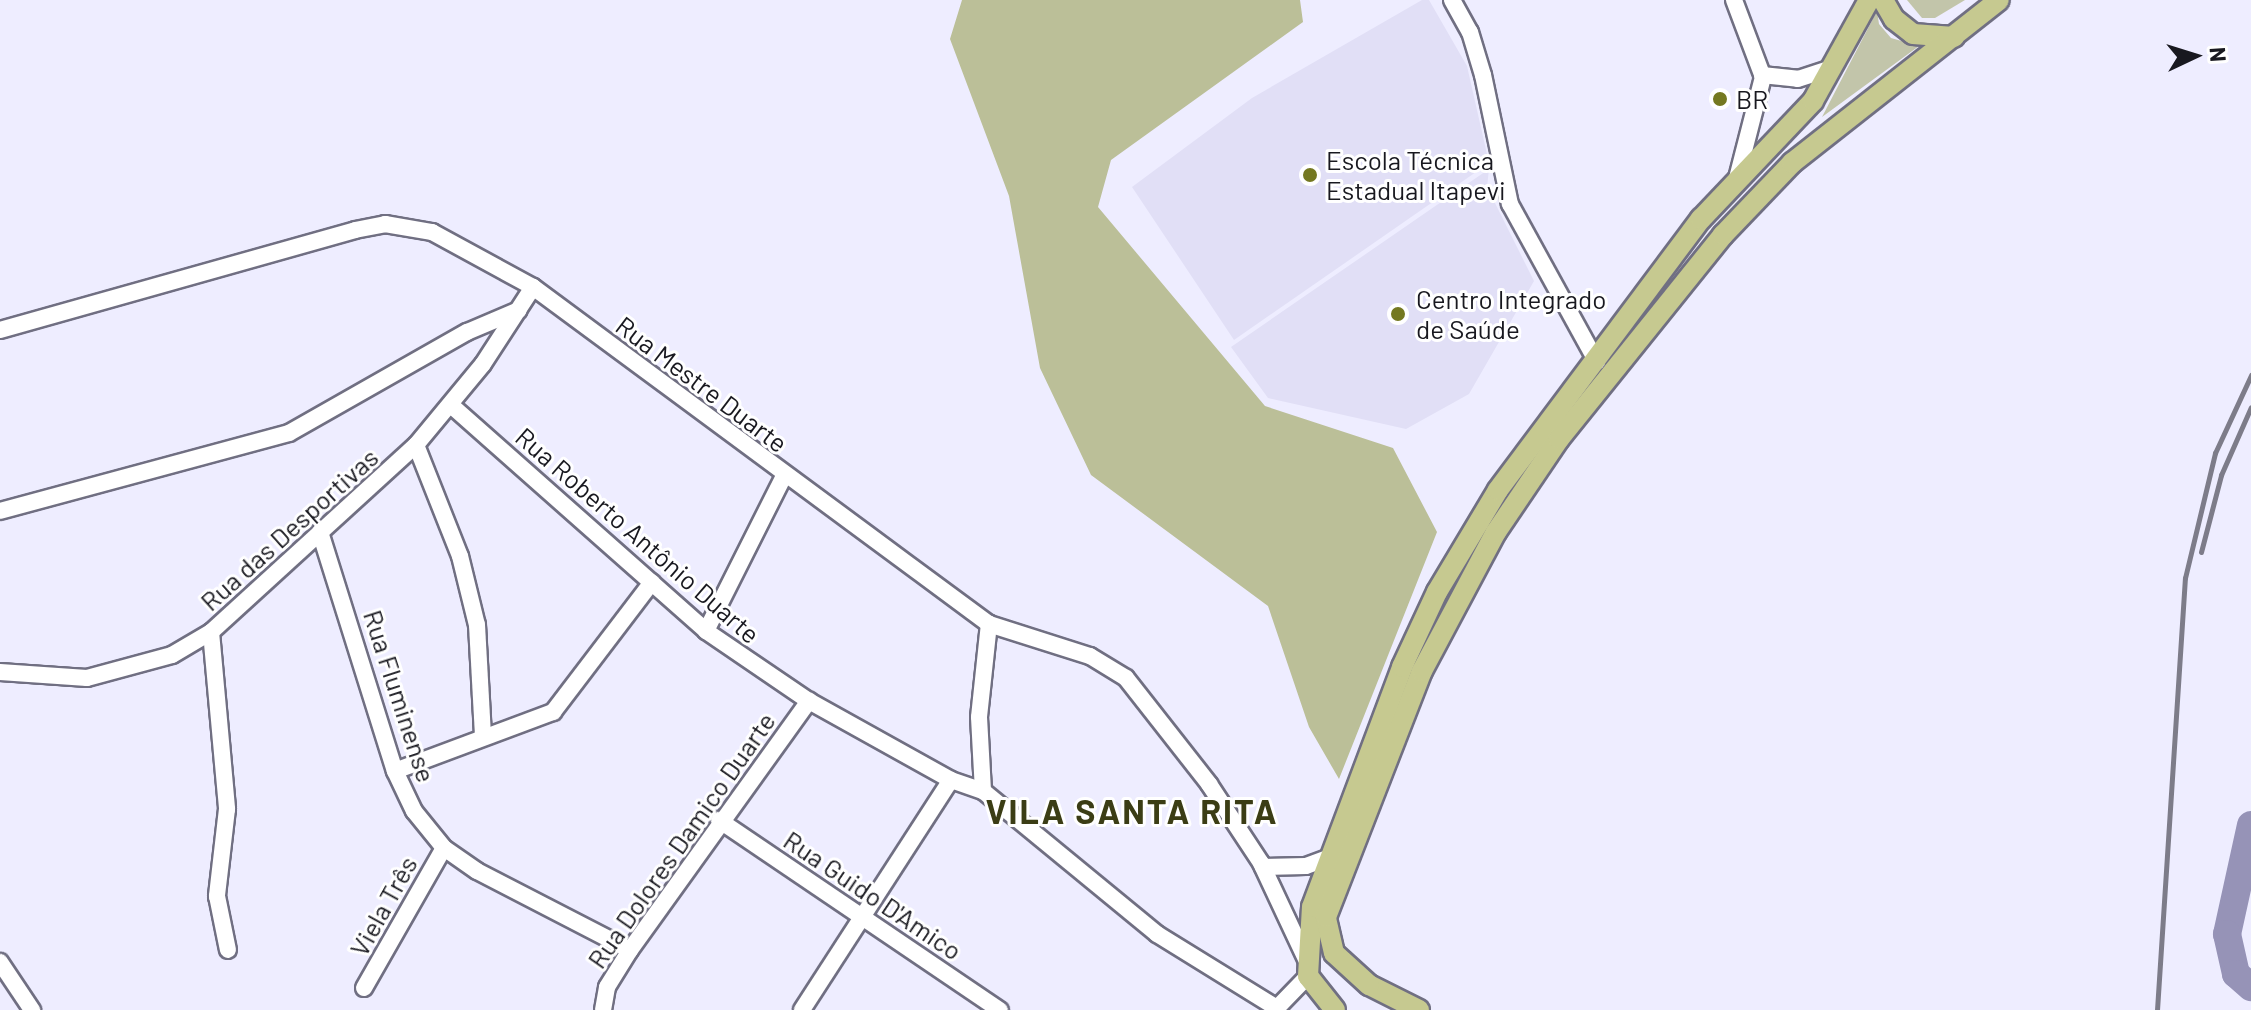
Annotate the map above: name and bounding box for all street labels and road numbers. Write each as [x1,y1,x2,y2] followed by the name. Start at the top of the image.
[610,309,794,459] street label: Rua Mestre Duarte
[510,421,766,649] street label: Rua Roberto Antônio Duarte
[194,441,384,617] street label: Rua das Desportivas
[357,606,443,786] street label: Rua Fluminense
[581,706,781,974] street label: Rua Dolores Damico Duarte
[778,824,968,966] street label: Rua Guido D'Amico
[343,851,423,961] street label: Viela Três

